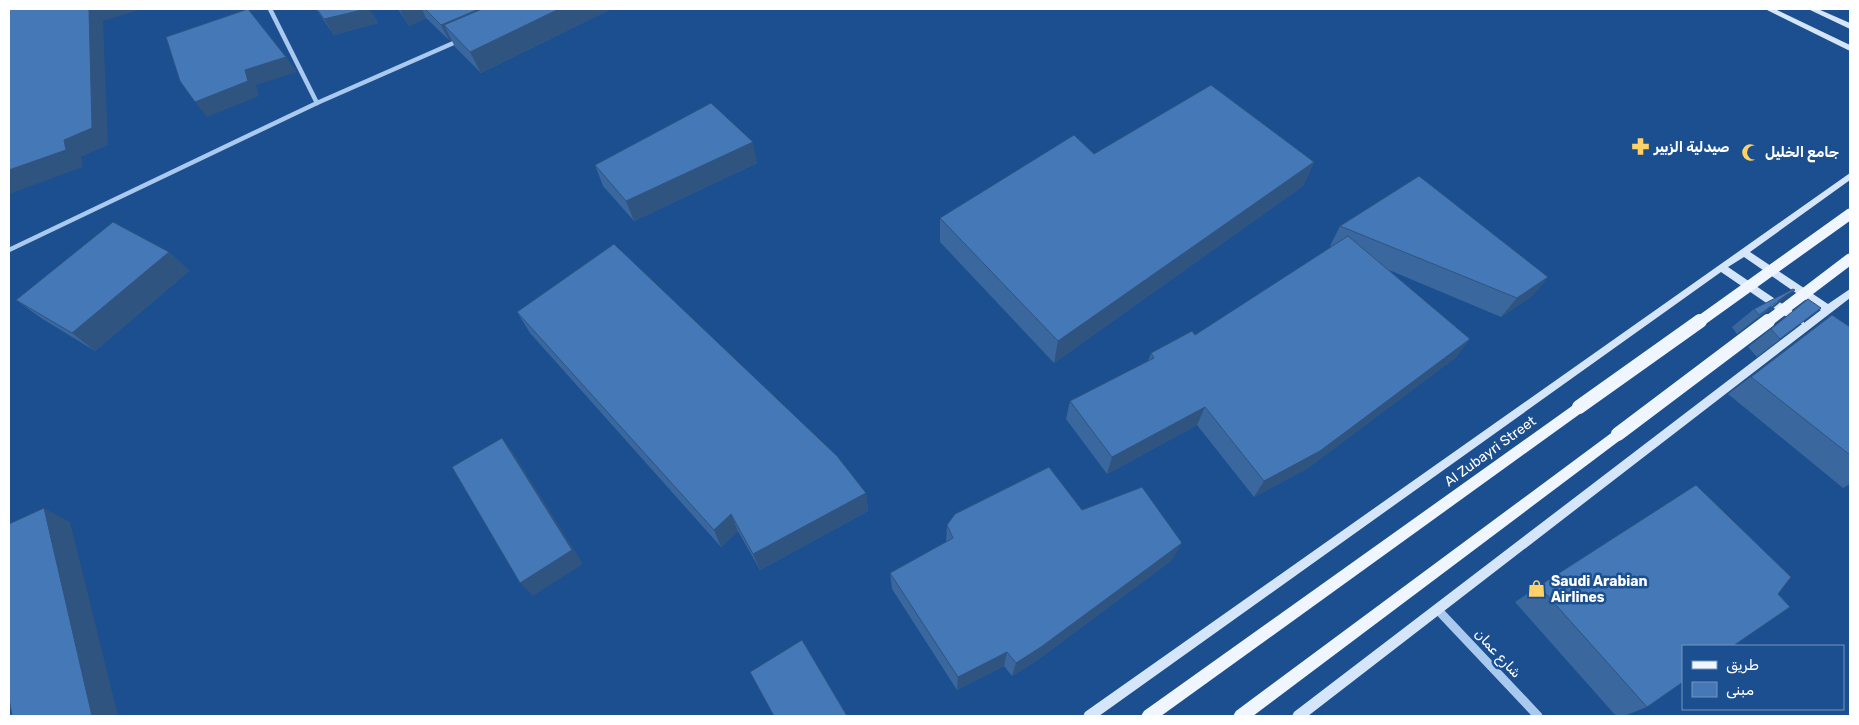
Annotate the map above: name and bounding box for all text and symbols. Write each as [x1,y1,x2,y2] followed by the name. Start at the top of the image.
[1630,137,1650,157] pharmacy icon: صيدلية الزبير
[1653,139,1729,156] place label: صيدلية الزبير
[1741,142,1761,162] mosque icon: جامع الخليل
[1765,144,1839,163] place label: جامع الخليل
[1441,412,1540,490] street label: Al Zubayri Street
[1551,573,1648,606] place label: Saudi Arabian Airlines
[1527,579,1547,599] shop icon: Saudi Arabian Airlines
[1469,625,1525,683] street label: شارع عمان
[1682,645,1844,710] legend
[1726,656,1759,674] text: طريق
[1726,681,1754,699] text: مبنى

